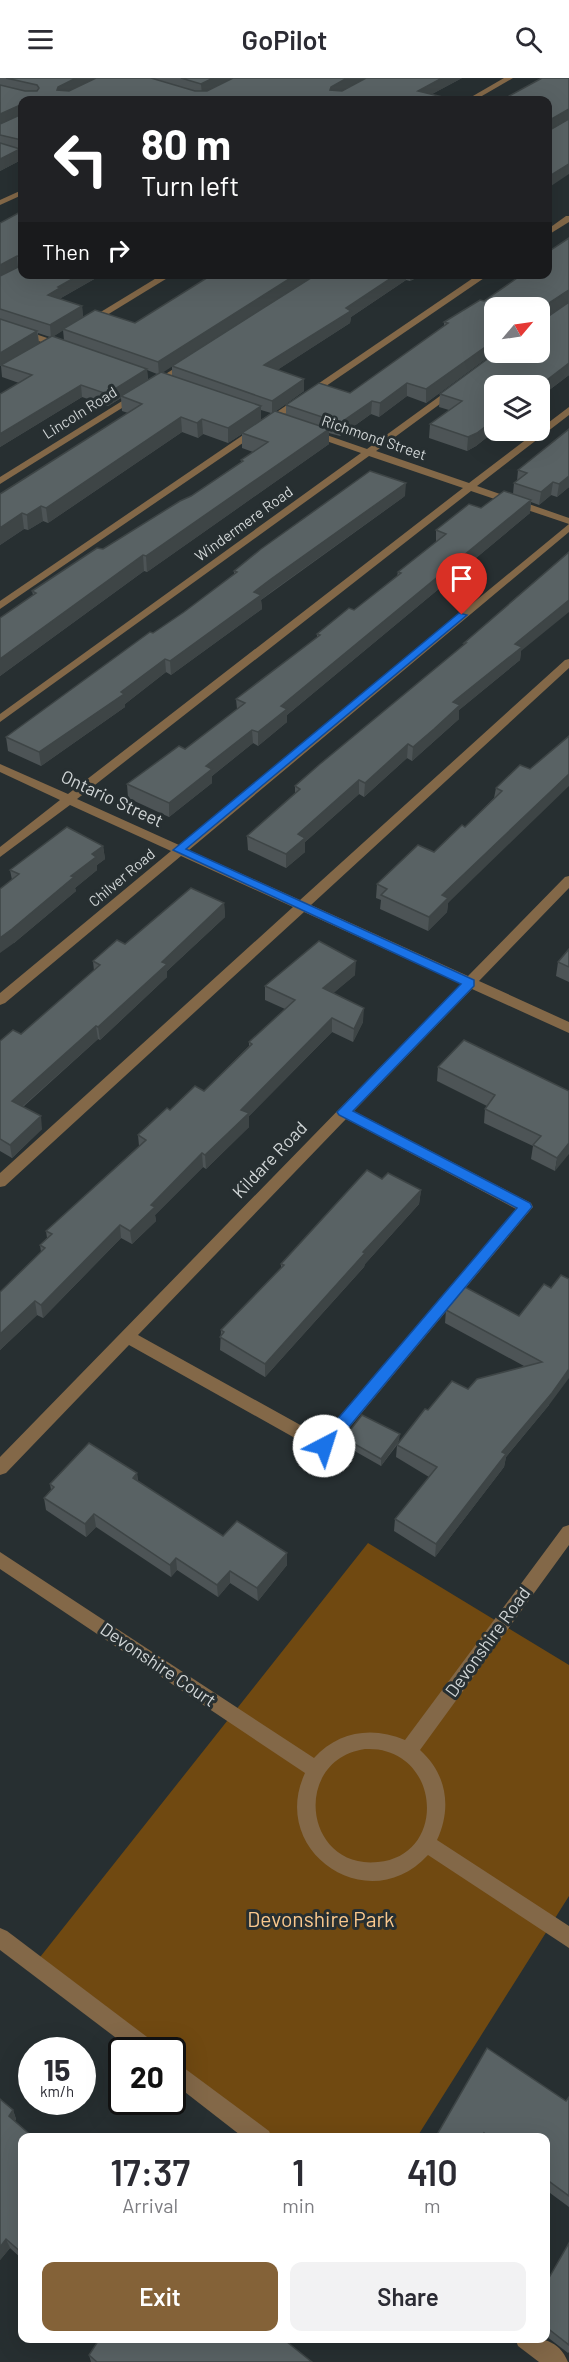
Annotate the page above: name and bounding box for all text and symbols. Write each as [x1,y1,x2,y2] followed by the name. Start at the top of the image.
[24,23,57,56] icon: menu
[242,23,327,55] text: GoPilot
[512,23,545,56] icon: search
[141,118,231,168] text: 80 m
[42,120,120,198] icon: left
[141,169,239,201] text: Turn left
[102,234,135,267] icon: right
[42,238,90,264] text: Then
[484,297,550,363] north arrow
[484,297,550,441] map controls
[484,375,550,441] button: layers
[39,382,120,442] street label: Lincoln Road
[320,411,429,463] street label: Richmond Street
[191,482,296,565] street label: Windermere Road
[436,553,487,615] pin
[445,562,478,595] icon: arrive
[58,765,167,831] street label: Ontario Street
[85,844,158,910] street label: Chilver Road
[227,1116,311,1202] street label: Kildare Road
[292,1414,356,1478] position arrow
[440,1582,534,1701] street label: Devonshire Road
[97,1617,220,1711] street label: Devonshire Court
[247,1906,395,1931] park label: Devonshire Park
[108,2037,186,2115] speed limit sign: 20
[44,2051,70,2087] text: 15
[40,2082,74,2100] text: km/h
[110,2150,190,2193] text: 17:37
[292,2150,305,2193] text: 1
[407,2150,458,2193] text: 410
[122,2193,178,2217] text: Arrival
[282,2193,315,2217] text: min
[424,2193,441,2217] text: m
[42,2262,278,2331] button: Exit
[290,2262,526,2331] button: Share

